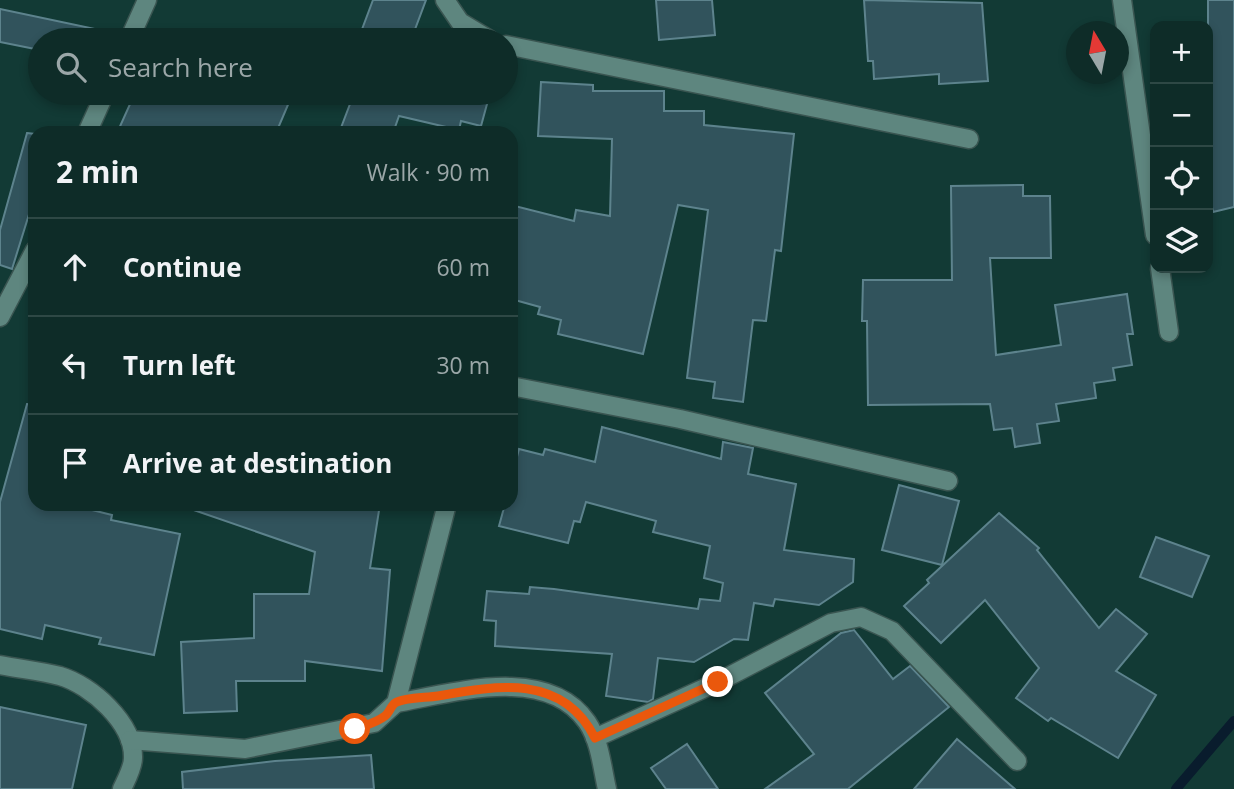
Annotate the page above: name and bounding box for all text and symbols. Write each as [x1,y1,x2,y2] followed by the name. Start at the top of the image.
[1066,21,1129,84] north arrow
[1150,21,1213,273] map controls
[1150,21,1213,84] button: +
[28,28,518,105] search box
[52,48,90,86] icon: search
[108,49,253,85] text: Search here
[1150,84,1213,147] button: −
[1150,147,1213,210] button: locate
[56,151,139,192] text: 2 min
[367,156,490,188] text: Walk · 90 m
[1150,210,1213,273] button: layers
[56,248,94,286] icon: ahead
[123,249,242,285] text: Continue
[436,251,490,283] text: 60 m
[56,346,94,384] icon: left
[123,347,235,383] text: Turn left
[436,349,490,381] text: 30 m
[56,444,94,482] icon: arrive
[123,445,392,481] text: Arrive at destination
[702,666,733,697] route end
[339,713,370,744] route start

